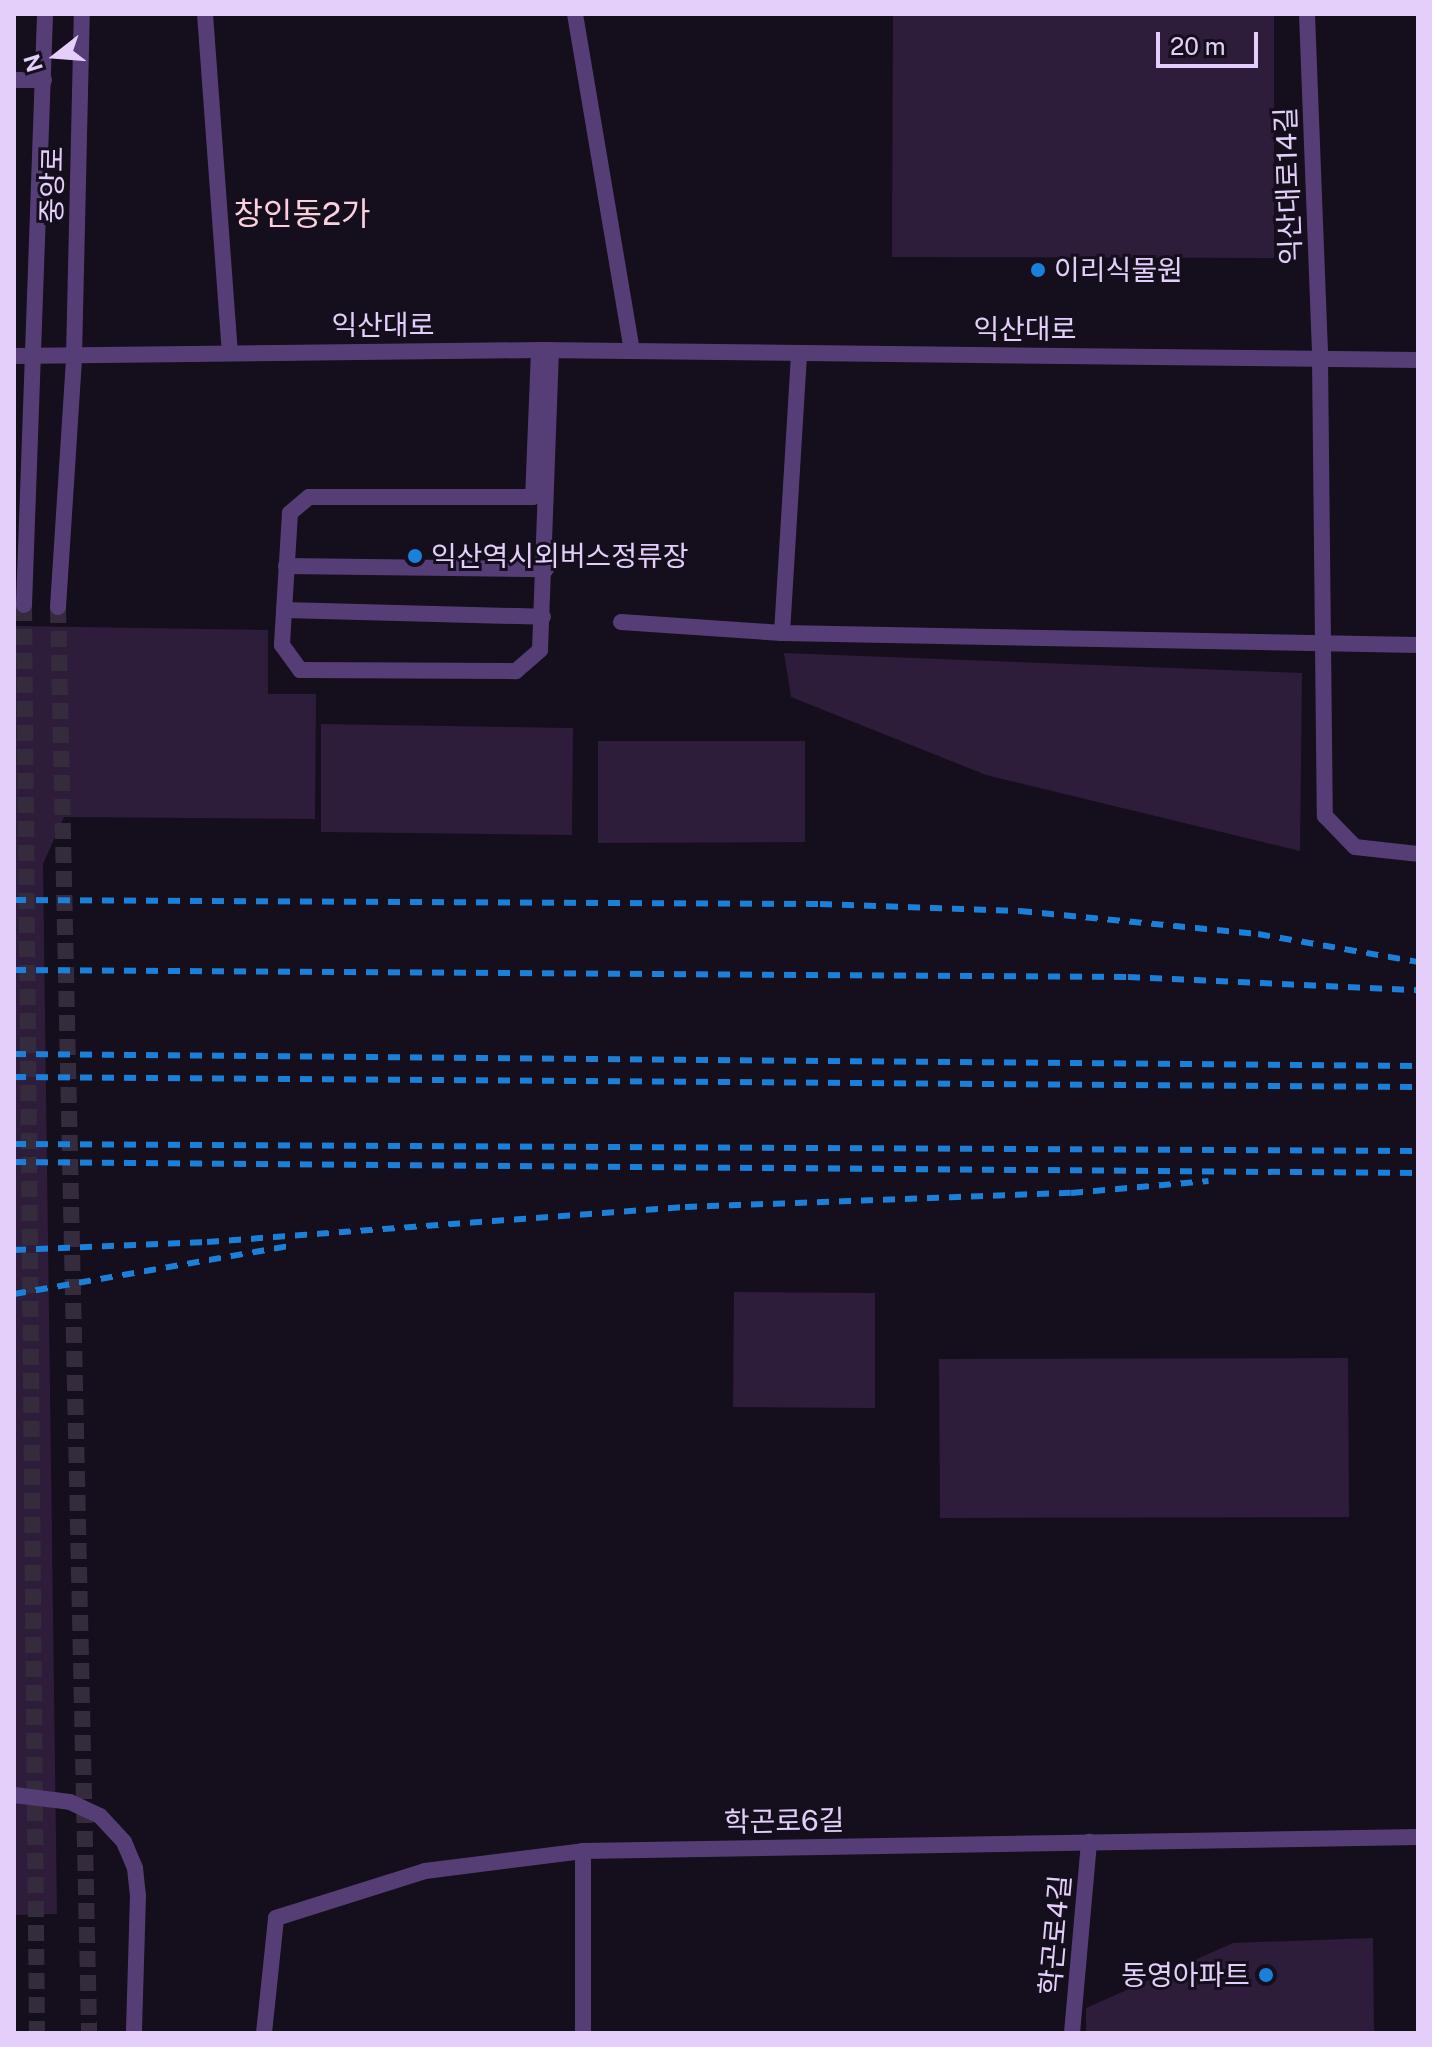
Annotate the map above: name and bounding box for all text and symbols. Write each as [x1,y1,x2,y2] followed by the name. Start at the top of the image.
[16,16,96,96] north arrow
[1160,16,1262,66] scale bar
[1170,32,1226,60] text: 20 m
[18,51,48,75] text: N
[1268,107,1308,265] street label: 익산대로14길
[35,146,69,224] street label: 중앙로
[234,195,370,233] district label: 창인동2가
[1054,253,1183,287] place label: 이리식물원
[1029,261,1047,279] marker: 이리식물원
[331,308,435,342] street label: 익산대로
[973,312,1077,346] street label: 익산대로
[431,539,689,573] place label: 익산역시외버스정류장
[406,547,424,565] marker: 익산역시외버스정류장
[723,1803,845,1839] street label: 학곤로6길
[1033,1873,1077,1997] street label: 학곤로4길
[1121,1958,1250,1992] place label: 동영아파트
[1257,1966,1275,1984] marker: 동영아파트

